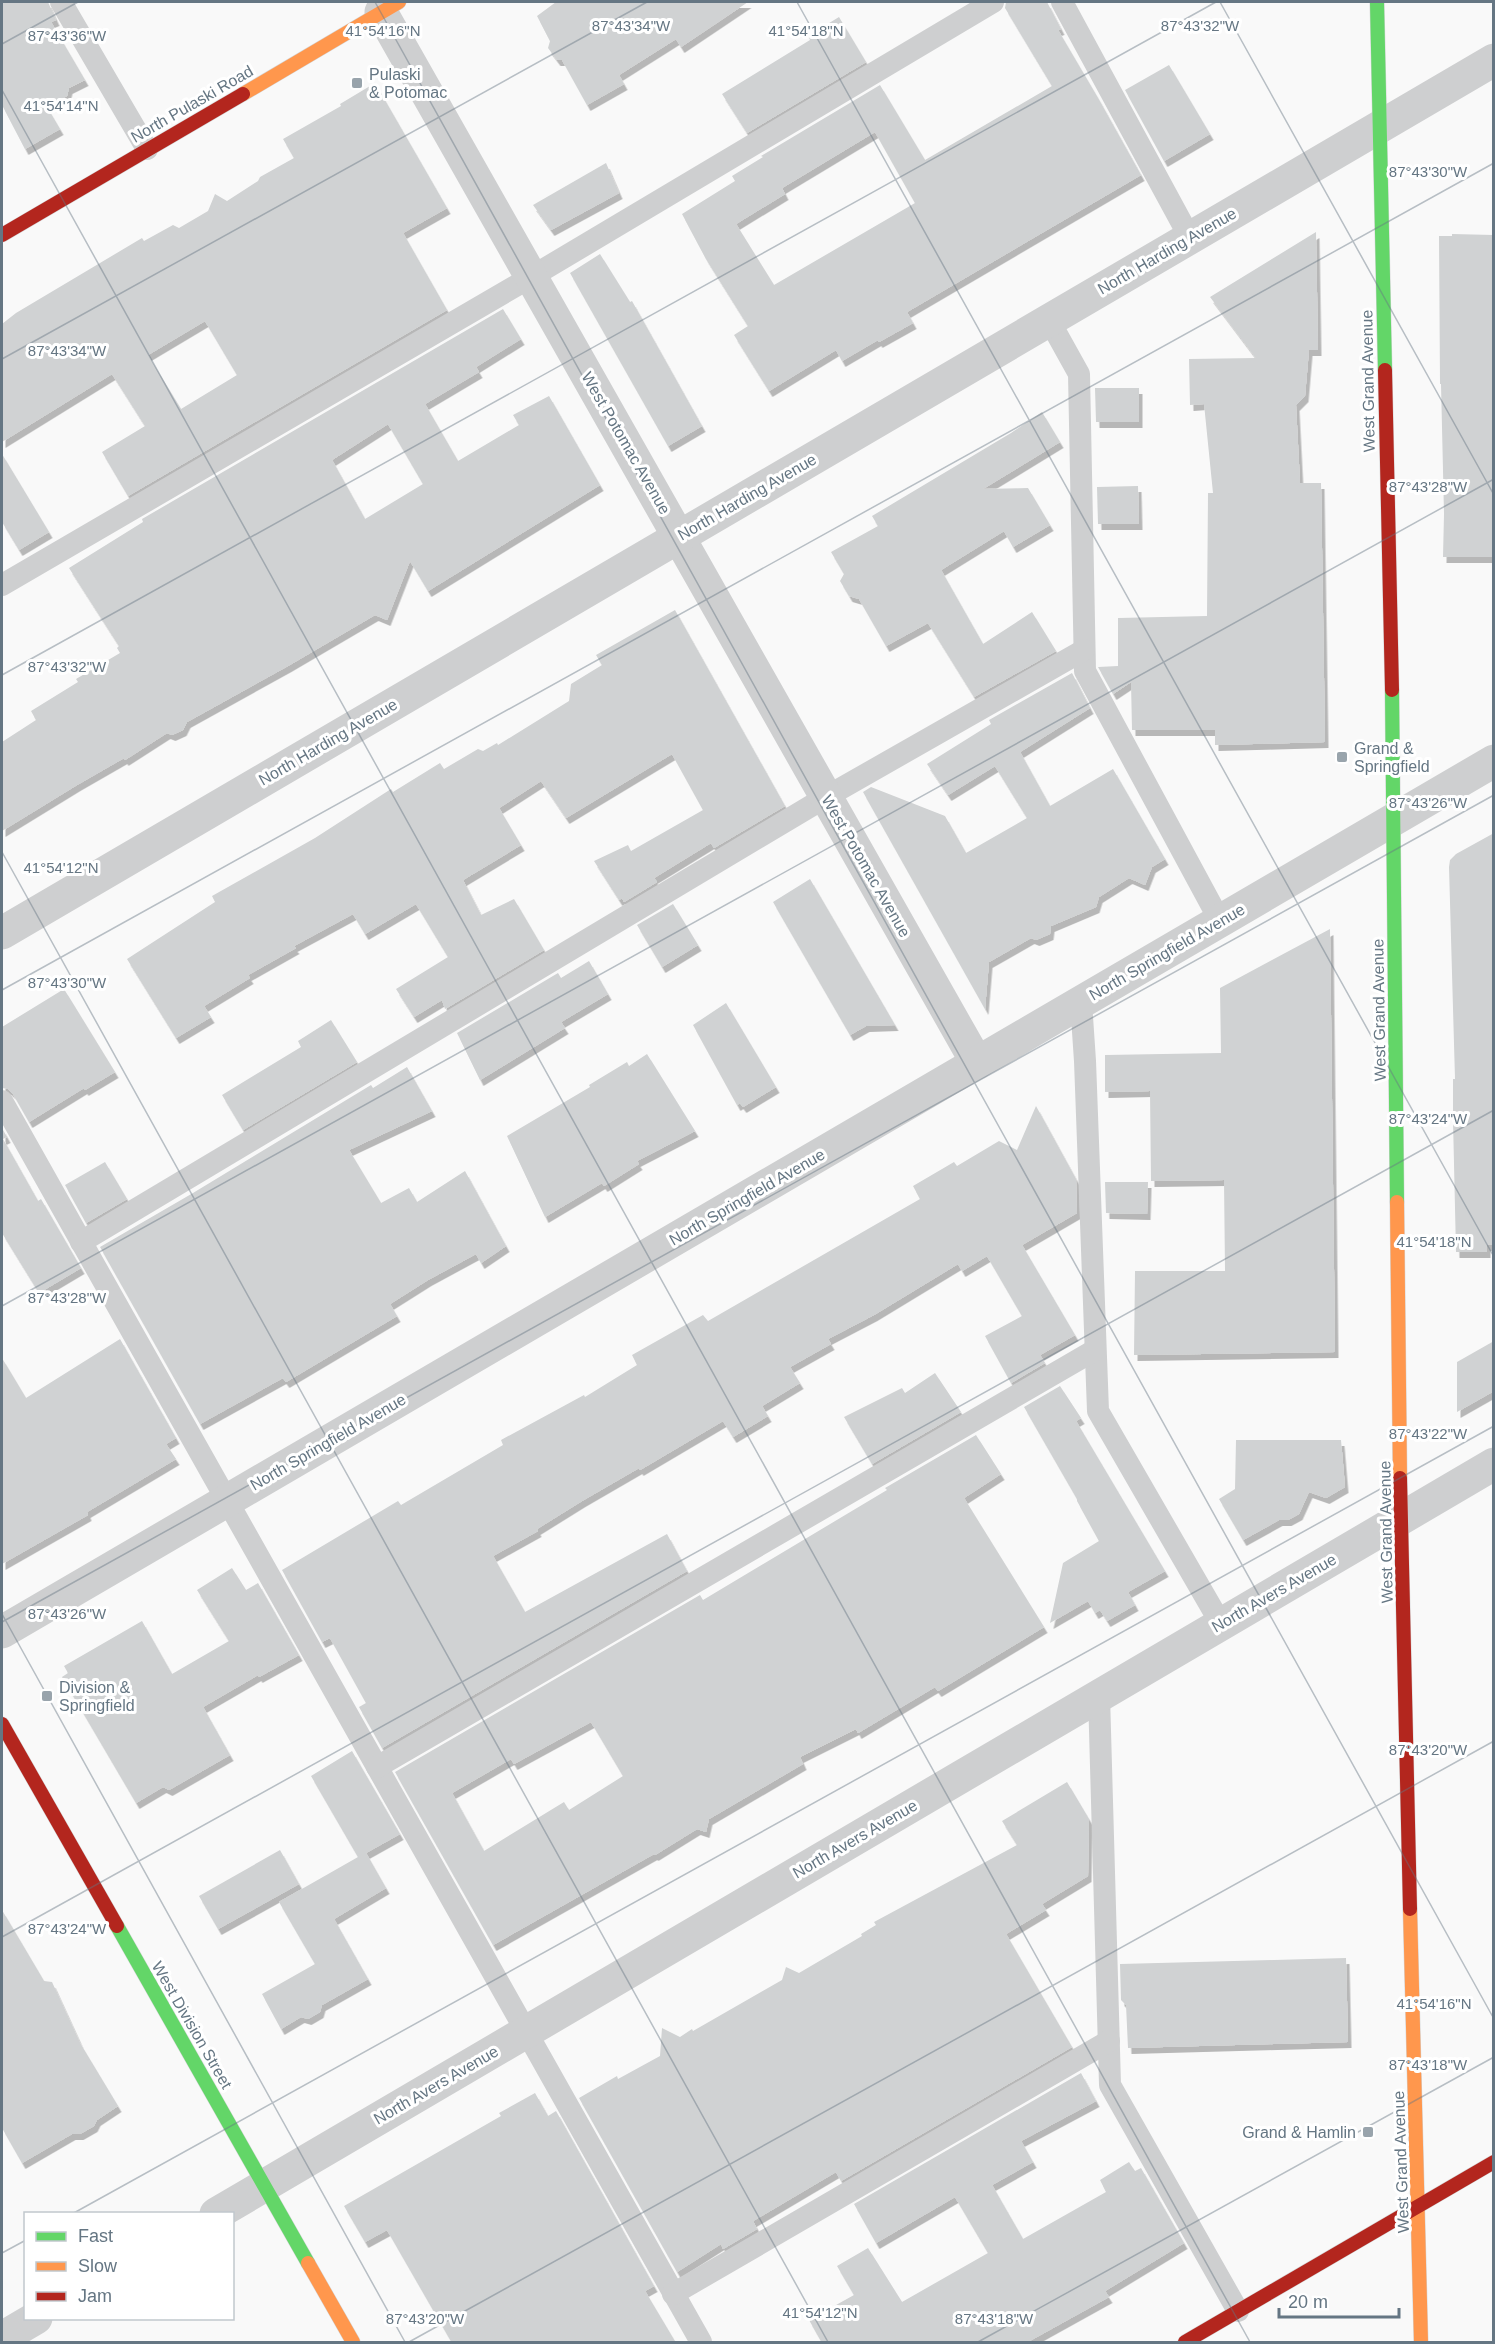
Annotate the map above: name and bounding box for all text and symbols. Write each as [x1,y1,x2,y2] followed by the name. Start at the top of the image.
[592,17,671,34] text: 87°43'34"W
[1161,17,1240,34] text: 87°43'32"W
[345,22,421,39] text: 41°54'16"N
[768,22,844,39] text: 41°54'18"N
[28,27,107,44] text: 87°43'36"W
[128,62,256,146] street label: North Pulaski Road
[369,66,447,101] place label: Pulaski & Potomac
[350,76,364,90] marker: Pulaski & Potomac
[23,97,99,114] text: 41°54'14"N
[1389,163,1468,180] text: 87°43'30"W
[1095,204,1239,298] street label: North Harding Avenue
[1358,309,1378,452] street label: West Grand Avenue
[28,342,107,359] text: 87°43'34"W
[578,369,674,517] street label: West Potomac Avenue
[675,450,819,544] street label: North Harding Avenue
[1389,478,1468,495] text: 87°43'28"W
[28,658,107,675] text: 87°43'32"W
[256,695,400,789] street label: North Harding Avenue
[1354,740,1430,775] place label: Grand & Springfield
[1335,750,1349,764] marker: Grand & Springfield
[818,792,914,940] street label: West Potomac Avenue
[1389,794,1468,811] text: 87°43'26"W
[23,859,99,876] text: 41°54'12"N
[1086,900,1248,1004] street label: North Springfield Avenue
[1369,938,1389,1081] street label: West Grand Avenue
[28,974,107,991] text: 87°43'30"W
[1389,1110,1468,1127] text: 87°43'24"W
[666,1145,828,1249] street label: North Springfield Avenue
[1396,1233,1472,1250] text: 41°54'18"N
[28,1289,107,1306] text: 87°43'28"W
[247,1390,409,1494] street label: North Springfield Avenue
[1389,1425,1468,1442] text: 87°43'22"W
[1376,1460,1396,1603] street label: West Grand Avenue
[1209,1550,1339,1636] street label: North Avers Avenue
[28,1605,107,1622] text: 87°43'26"W
[59,1679,135,1714] place label: Division & Springfield
[40,1689,54,1703] marker: Division & Springfield
[1389,1741,1468,1758] text: 87°43'20"W
[790,1796,920,1882] street label: North Avers Avenue
[28,1920,107,1937] text: 87°43'24"W
[149,1959,236,2092] street label: West Division Street
[1396,1995,1472,2012] text: 41°54'16"N
[371,2042,501,2128] street label: North Avers Avenue
[1389,2056,1468,2073] text: 87°43'18"W
[1390,2090,1412,2234] street label: West Grand Avenue
[1242,2124,1356,2141] place label: Grand & Hamlin
[1361,2125,1375,2139] marker: Grand & Hamlin
[24,2212,234,2320] legend
[78,2226,113,2246] text: Fast
[78,2256,118,2276] text: Slow
[1279,2281,1399,2319] scale bar
[78,2286,112,2306] text: Jam
[1288,2292,1328,2312] text: 20 m
[782,2304,858,2321] text: 41°54'12"N
[386,2310,465,2327] text: 87°43'20"W
[955,2310,1034,2327] text: 87°43'18"W

